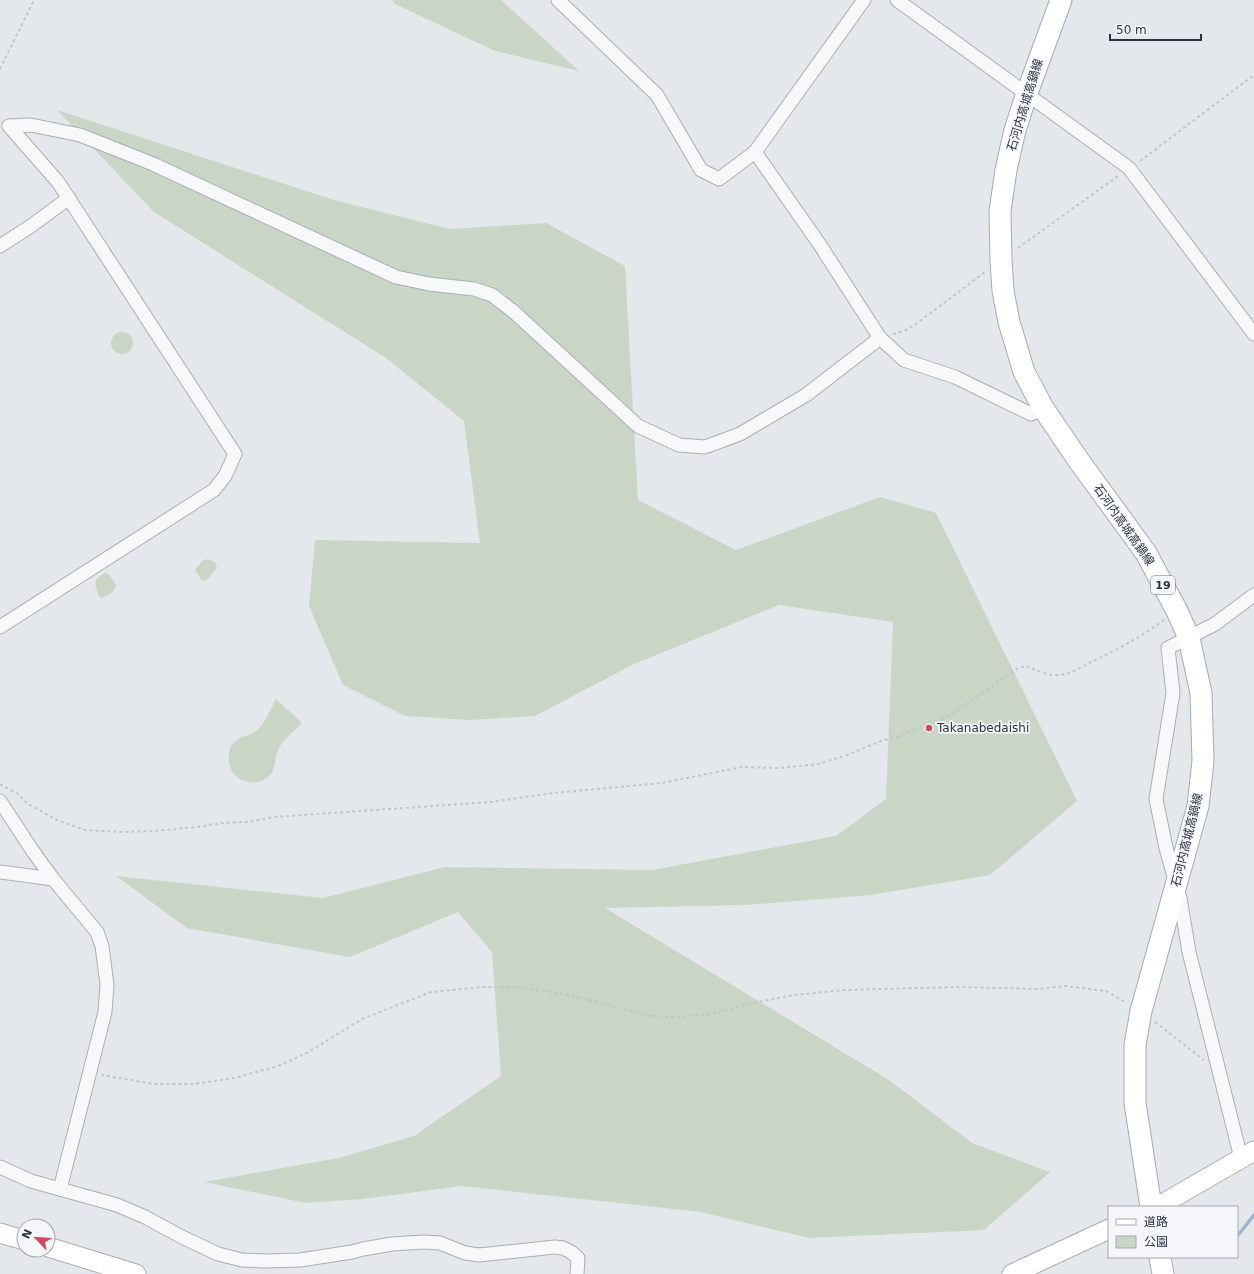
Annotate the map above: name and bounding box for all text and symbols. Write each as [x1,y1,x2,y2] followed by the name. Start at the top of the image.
[1110,16,1201,42] scale bar
[1116,23,1147,37] text: 50 m
[1004,57,1046,153] street label: 石河内高城高鍋線
[1091,482,1157,568] street label: 石河内高城高鍋線
[1151,576,1175,594] road number: 19
[936,721,1029,735] place label: Takanabedaishi
[924,723,934,733] marker: Takanabedaishi
[1169,792,1205,888] street label: 石河内高城高鍋線
[1108,1206,1238,1258] legend
[1144,1215,1168,1229] text: 道路
[16,1218,56,1258] north arrow
[20,1227,35,1241] text: N
[1144,1235,1168,1249] text: 公園

